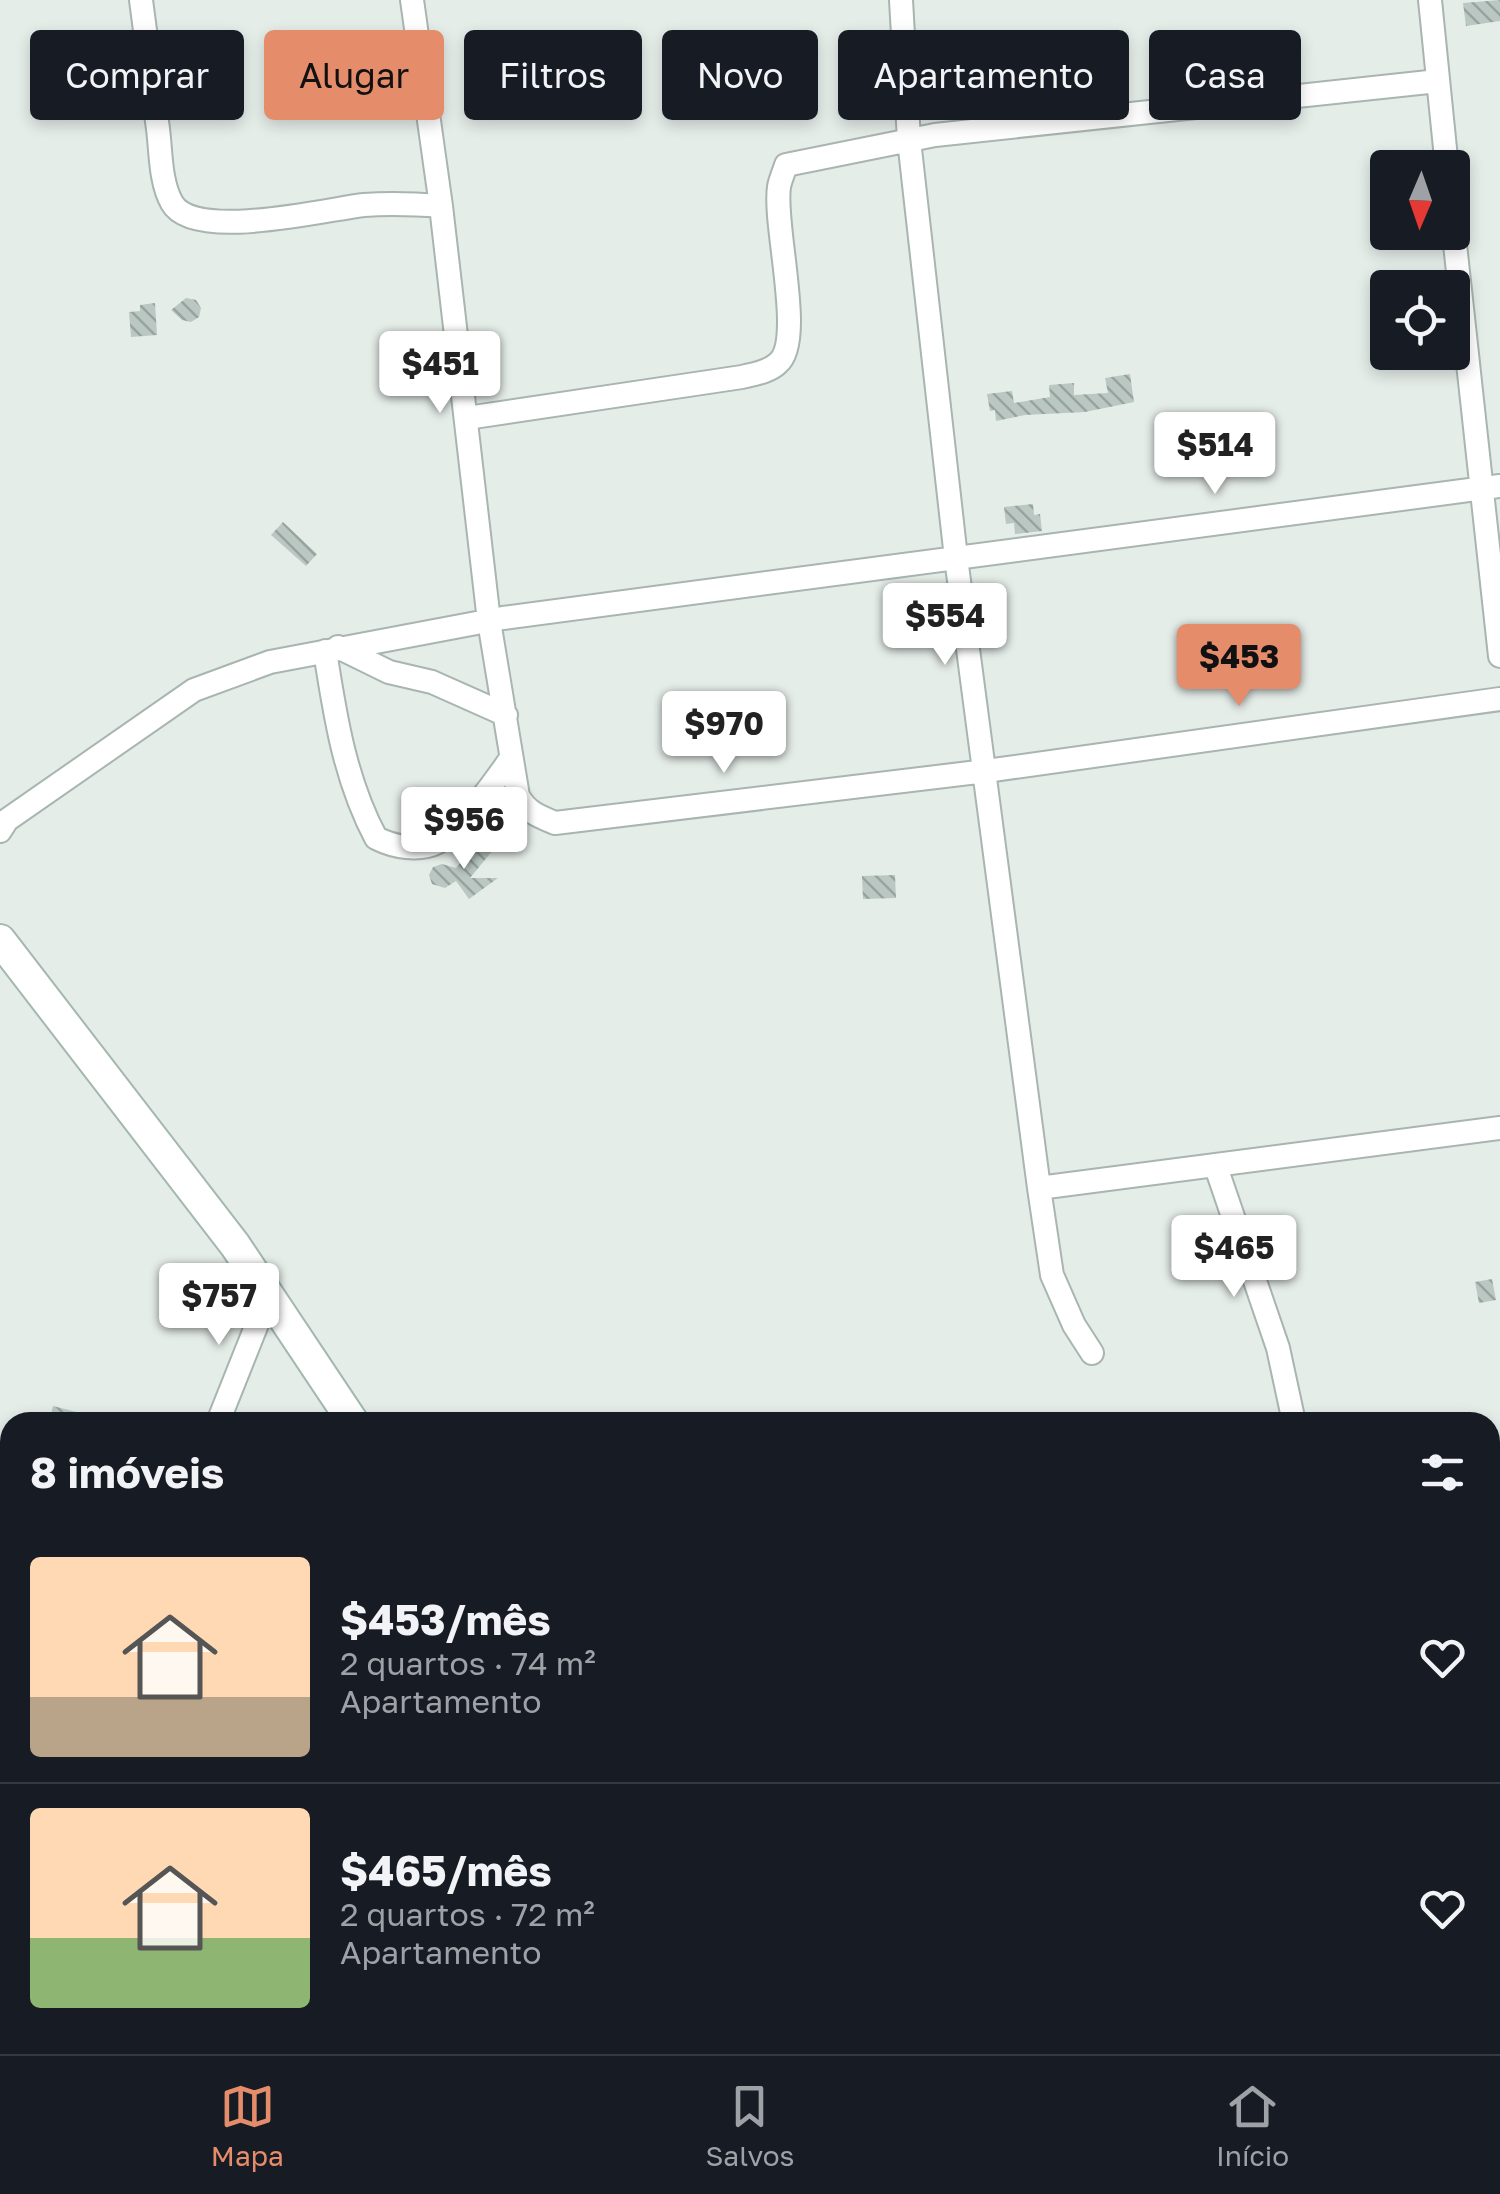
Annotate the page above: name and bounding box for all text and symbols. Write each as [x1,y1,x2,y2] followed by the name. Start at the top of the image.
[30,30,244,120] chip: Comprar
[264,30,444,120] chip: Alugar
[464,30,642,120] chip: Filtros
[662,30,818,120] chip: Novo
[838,30,1129,120] chip: Apartamento
[1149,30,1301,120] chip: Casa
[1370,150,1470,250] north arrow
[1370,150,1470,370] map controls
[1370,270,1470,370] button: locate
[381,331,499,416] pin: $451
[401,344,479,382] text: $451
[1156,412,1274,497] pin: $514
[1176,425,1254,463] text: $514
[886,583,1004,668] pin: $554
[905,596,985,634] text: $554
[1180,624,1298,709] pin: $453
[1199,637,1279,675] text: $453
[665,691,783,776] pin: $970
[684,704,764,742] text: $970
[405,787,523,872] pin: $956
[423,800,505,838] text: $956
[1175,1215,1293,1300] pin: $465
[1193,1228,1275,1266] text: $465
[160,1263,278,1348] pin: $757
[181,1276,257,1314] text: $757
[1415,1445,1470,1500] icon: filters
[30,1447,224,1497] text: 8 imóveis
[340,1594,551,1644] text: $453/mês
[110,1597,230,1717] icon: home
[1415,1630,1470,1685] icon: heart
[340,1644,596,1682] text: 2 quartos · 74 m²
[340,1682,541,1720] text: Apartamento
[340,1845,552,1895] text: $465/mês
[110,1848,230,1968] icon: home
[1415,1881,1470,1936] icon: heart
[340,1895,595,1933] text: 2 quartos · 72 m²
[340,1933,541,1971] text: Apartamento
[211,2079,284,2172] tab: Mapa
[705,2079,794,2172] tab: Salvos
[1216,2079,1289,2172] tab: Início

